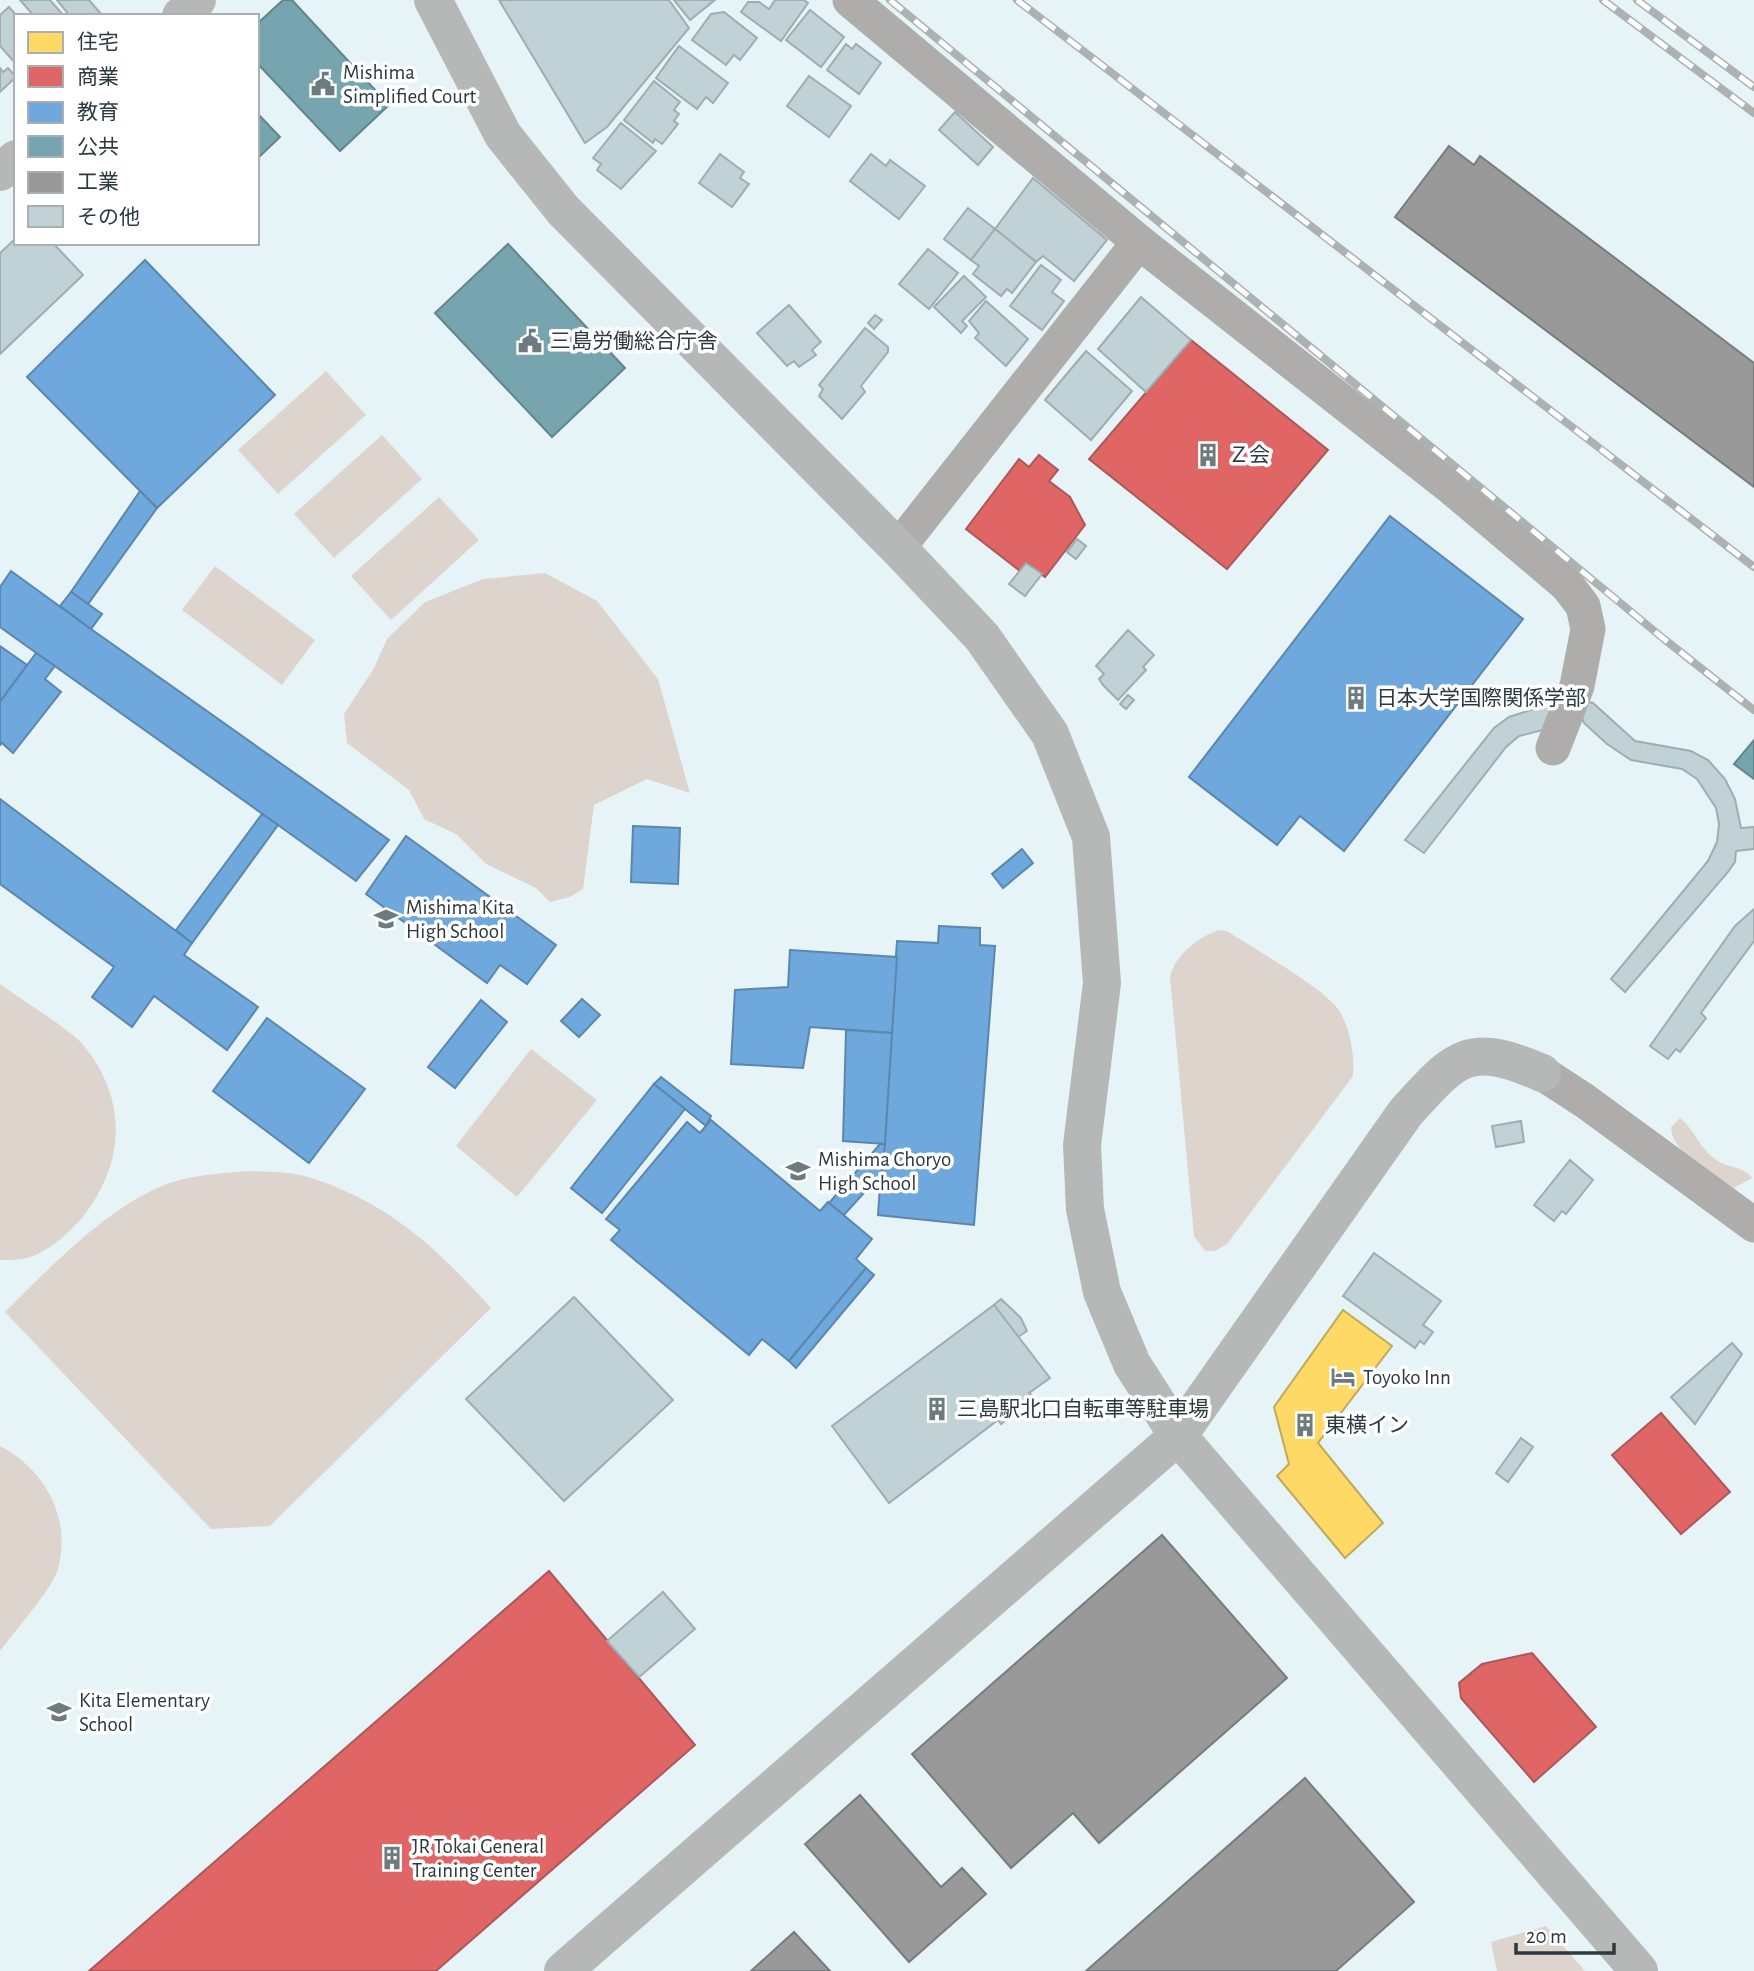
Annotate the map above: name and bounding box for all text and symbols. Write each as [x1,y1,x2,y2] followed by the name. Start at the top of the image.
[14,14,259,245] legend
[77,31,119,53] text: 住宅
[343,62,477,107] place label: Mishima Simplified Court
[77,66,119,88] text: 商業
[309,70,337,98] public building icon: Mishima Simplified Court
[77,101,119,123] text: 教育
[77,136,119,158] text: 公共
[77,171,119,193] text: 工業
[77,206,140,228] text: その他
[516,327,544,355] public building icon: 三島労働総合庁舎
[550,330,718,352] place label: 三島労働総合庁舎
[1194,441,1222,469] building icon: Ｚ会
[1228,444,1270,466] place label: Ｚ会
[1342,684,1370,712] building icon: 日本大学国際関係学部
[1376,687,1586,709] place label: 日本大学国際関係学部
[406,897,515,942] place label: Mishima Kita High School
[372,905,400,933] school or university icon: Mishima Kita High School
[818,1149,951,1194] place label: Mishima Choryo High School
[784,1157,812,1185] school or university icon: Mishima Choryo High School
[1329,1363,1357,1391] hotel icon: Toyoko Inn
[1363,1367,1451,1388] place label: Toyoko Inn
[923,1395,951,1423] building icon: 三島駅北口自転車等駐車場
[957,1398,1209,1420] place label: 三島駅北口自転車等駐車場
[1291,1411,1319,1439] building icon: 東横イン
[1325,1414,1409,1436] place label: 東横イン
[79,1690,210,1735] place label: Kita Elementary School
[45,1698,73,1726] school or university icon: Kita Elementary School
[412,1836,544,1881] place label: JR Tokai General Training Center
[378,1844,406,1872] building icon: JR Tokai General Training Center
[1516,1912,1614,1956] scale bar
[1526,1926,1567,1947] text: 20 m

